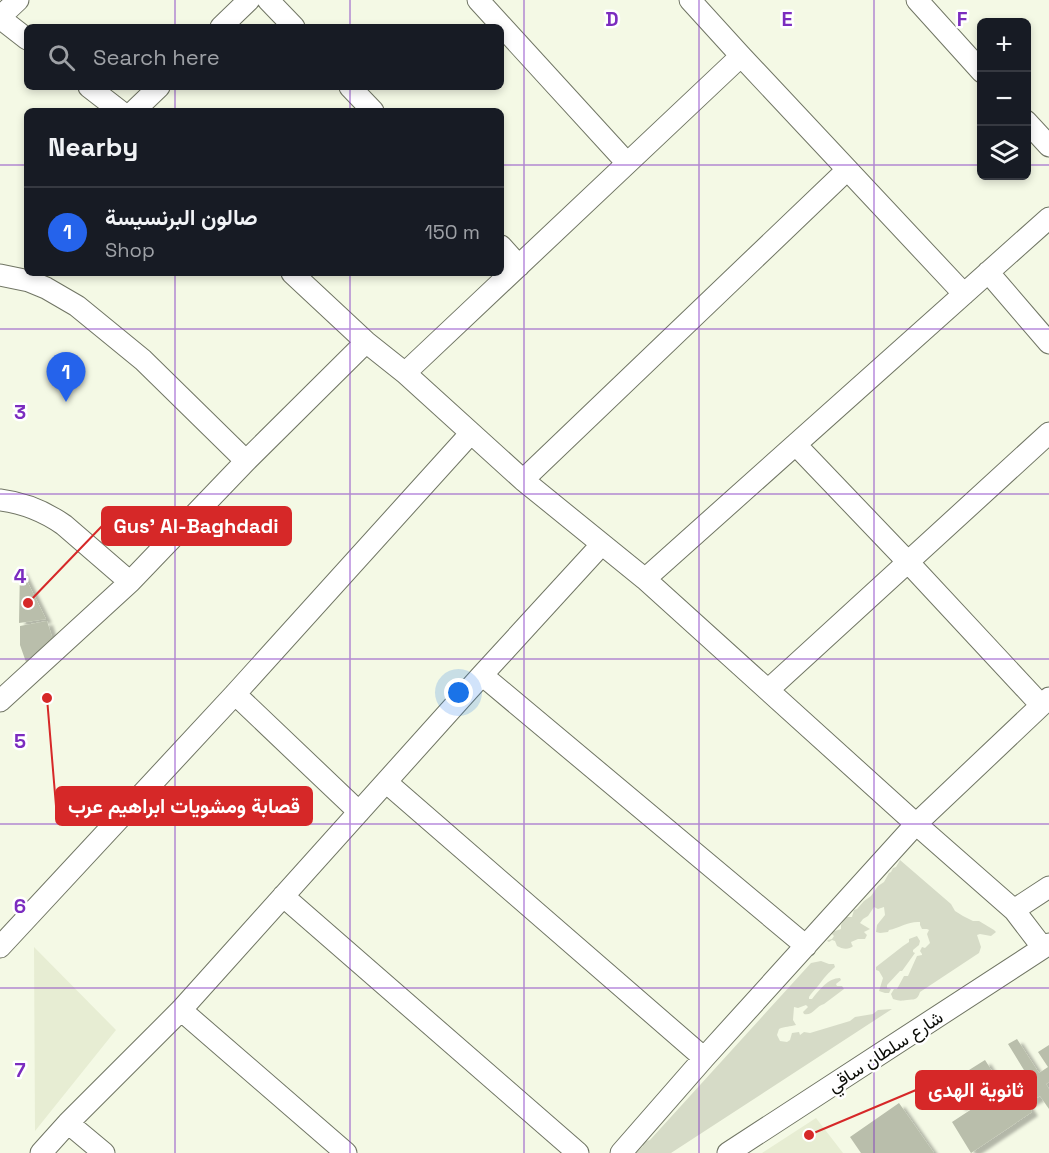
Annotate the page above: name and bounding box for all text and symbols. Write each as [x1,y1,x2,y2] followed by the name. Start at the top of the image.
[605,6,619,32] text: D
[781,6,793,32] text: E
[957,6,968,32] text: F
[977,18,1031,180] map controls
[977,18,1031,72] button: +
[24,24,504,90] search box
[45,41,78,74] icon: search
[93,43,220,71] text: Search here
[977,72,1031,126] button: −
[977,126,1031,180] button: layers
[48,130,138,164] text: Nearby
[105,203,258,231] text: صالون البرنسيسة
[63,219,72,245] text: 1
[425,219,480,245] text: 150 m
[105,237,155,263] text: Shop
[46,352,86,402] pin: 1
[14,399,26,425] text: 3
[102,507,291,545] callout: Gus' Al-Baghdadi
[113,513,279,539] text: Gus' Al-Baghdadi
[14,563,27,589] text: 4
[444,678,473,707] your location
[14,728,26,754] text: 5
[56,787,312,825] callout: قصابة ومشويات ابراهيم عرب
[68,793,300,819] text: قصابة ومشويات ابراهيم عرب
[14,893,26,919] text: 6
[823,1005,949,1100] street label: شارع سلطان ساقي
[14,1057,26,1083] text: 7
[916,1071,1036,1109] callout: ثانوية الهدى
[928,1077,1024,1103] text: ثانوية الهدى

